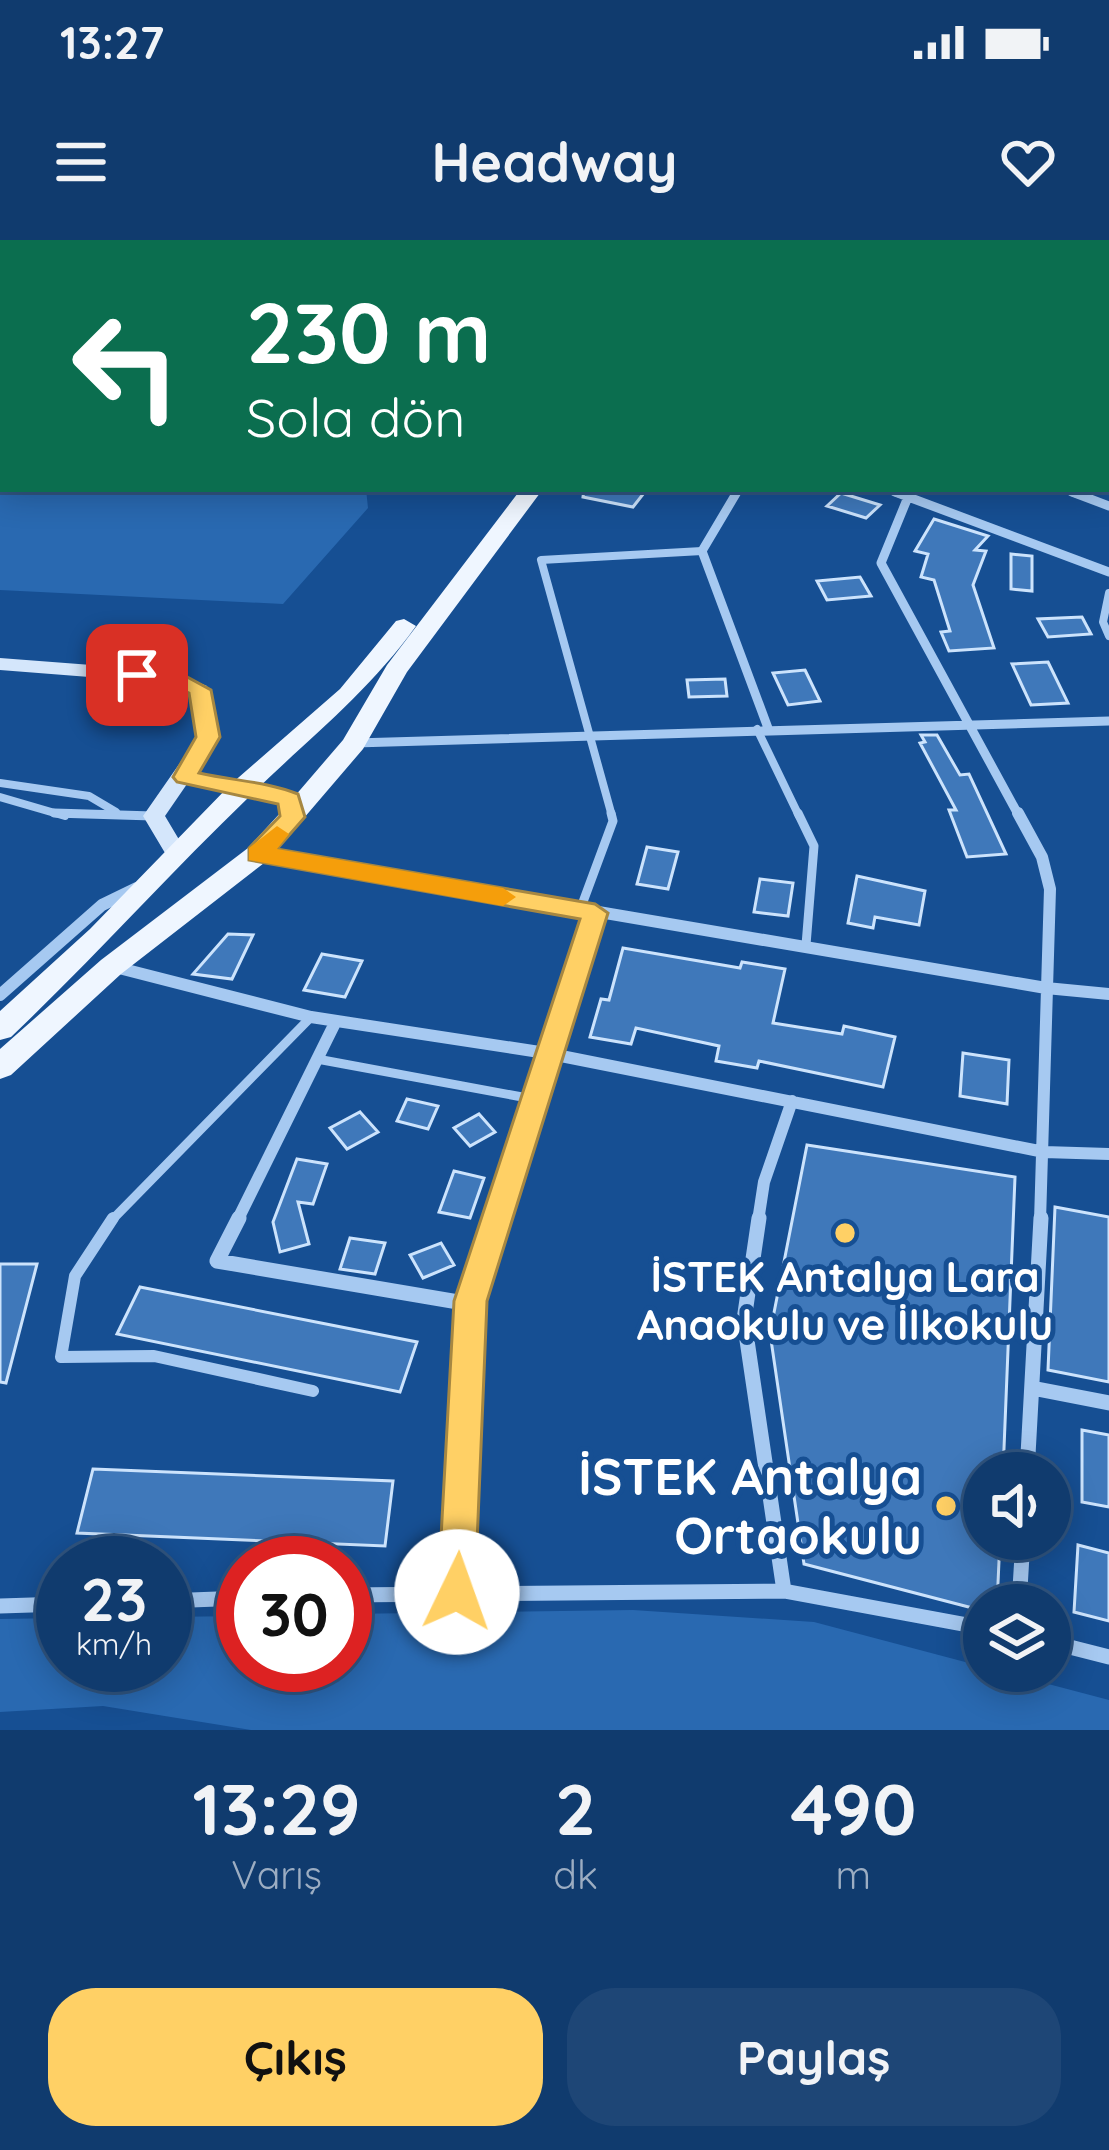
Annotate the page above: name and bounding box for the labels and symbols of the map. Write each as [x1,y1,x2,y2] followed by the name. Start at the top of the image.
[86,624,188,726] pin
[832,1220,858,1246] marker: İSTEK Antalya Lara Anaokulu ve İlkokulu
[637,1250,1053,1351] place label: İSTEK Antalya Lara Anaokulu ve İlkokulu
[578,1444,922,1567] place label: İSTEK Antalya Ortaokulu
[933,1493,959,1519] marker: İSTEK Antalya Ortaokulu
[394,1529,520,1655] position arrow
[216,1536,372,1692] speed limit sign: 30

